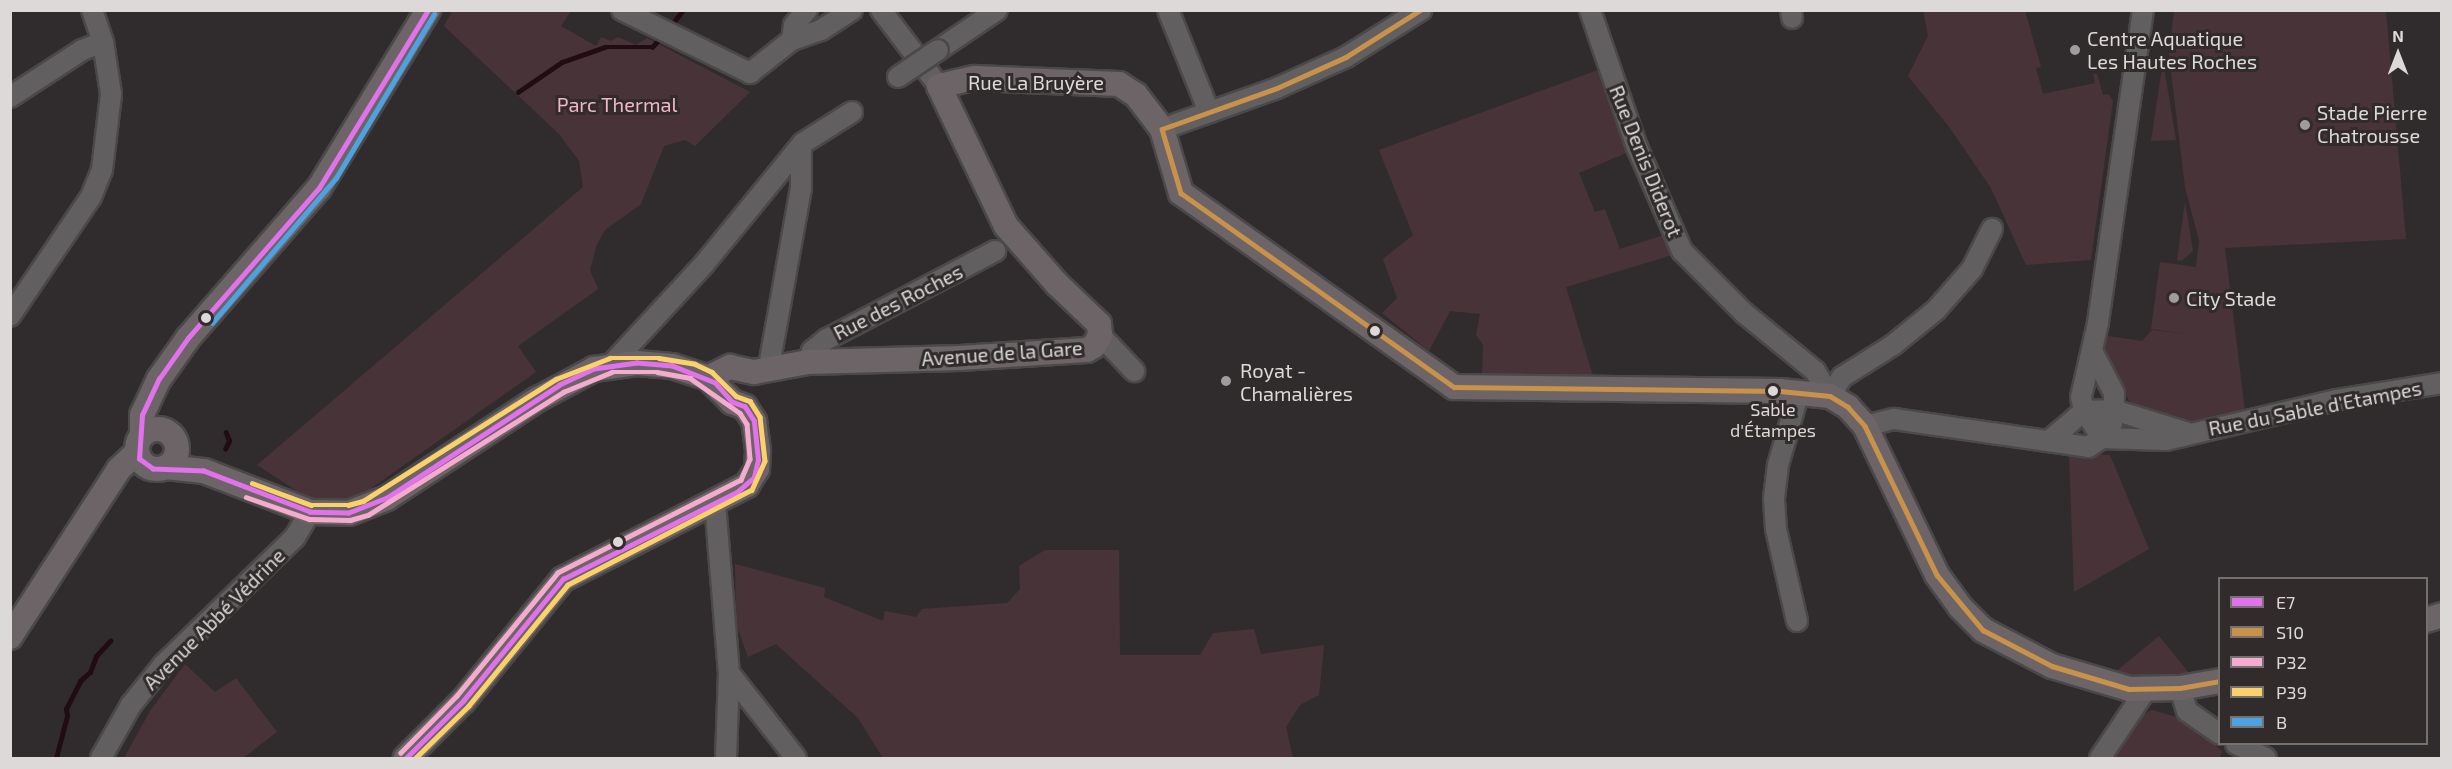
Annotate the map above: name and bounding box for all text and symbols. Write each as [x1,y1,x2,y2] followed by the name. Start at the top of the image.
[2368,24,2428,84] north arrow
[2392,26,2404,45] text: N
[2087,27,2257,74] place label: Centre Aquatique Les Hautes Roches
[2068,43,2082,57] marker: Centre Aquatique Les Hautes Roches
[968,70,1104,94] street label: Rue La Bruyère
[1605,82,1687,240] street label: Rue Denis Diderot
[556,92,678,116] park label: Parc Thermal
[2317,101,2427,148] place label: Stade Pierre Chatrousse
[2298,118,2312,132] marker: Stade Pierre Chatrousse
[829,259,967,345] street label: Rue des Roches
[2186,286,2277,310] place label: City Stade
[2167,291,2181,305] marker: City Stade
[200,312,212,324] unlabelled marker
[1369,325,1381,337] unlabelled marker
[921,335,1083,371] street label: Avenue de la Gare
[1240,358,1353,405] place label: Royat - Chamalières
[1217,372,1235,390] marker: Royat - Chamalières
[2206,376,2424,440] street label: Rue du Sable d'Etampes
[1767,385,1779,397] marker: Sable d'Étampes
[1730,399,1816,442] place label: Sable d'Étampes
[612,536,624,548] unlabelled marker
[138,543,290,695] street label: Avenue Abbé Védrine
[2218,577,2428,745] legend
[2276,591,2295,613] text: E7
[2276,621,2304,643] text: S10
[2276,651,2307,673] text: P32
[2276,681,2307,703] text: P39
[2276,711,2287,733] text: B

